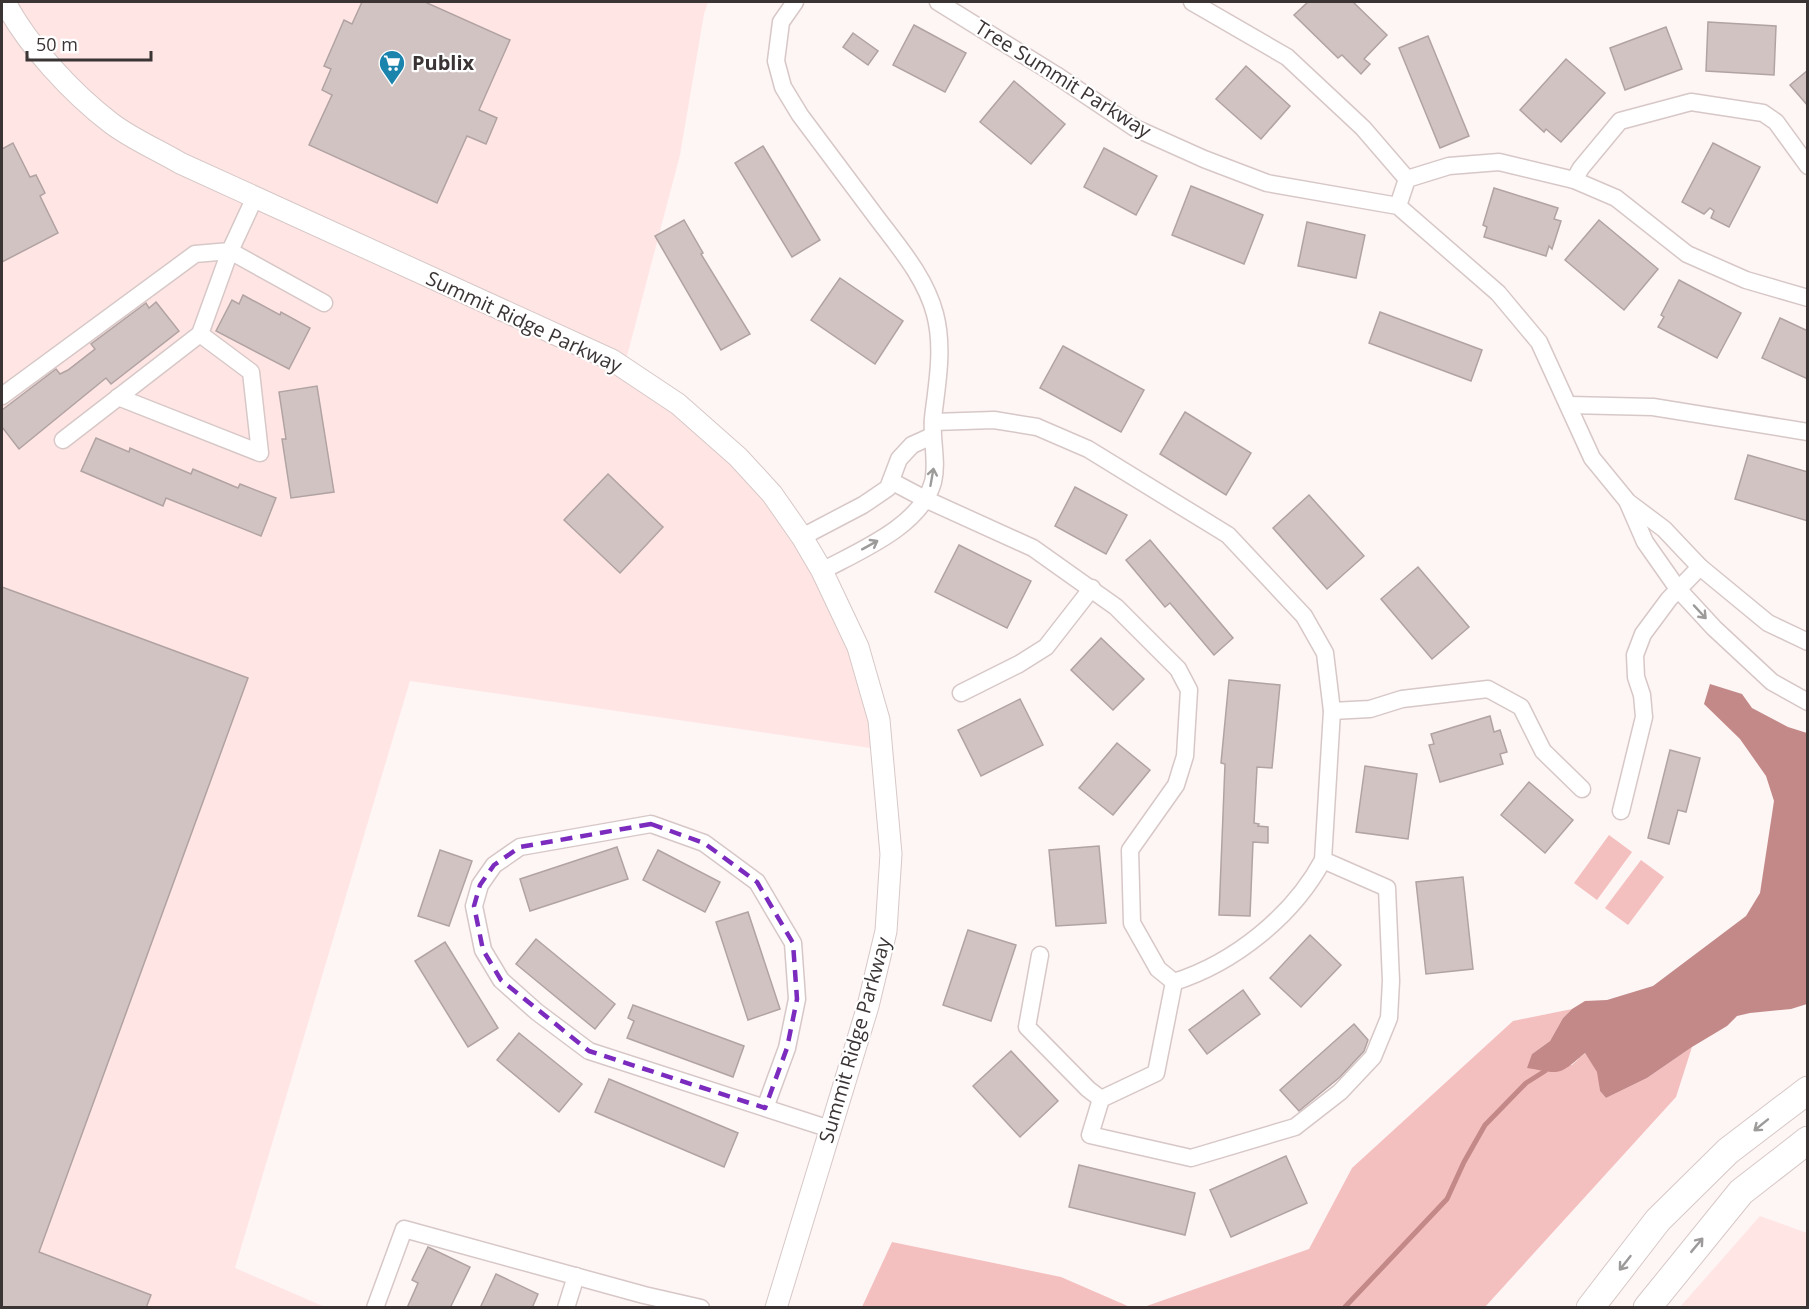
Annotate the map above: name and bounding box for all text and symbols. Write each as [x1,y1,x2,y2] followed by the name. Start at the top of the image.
[970,13,1157,144] street label: Tree Summit Parkway
[27,24,152,62] scale bar
[36,32,78,56] text: 50 m
[377,48,407,86] supermarket icon: Publix
[412,49,475,76] place label: Publix
[422,264,627,379] street label: Summit Ridge Parkway
[927,468,938,487] one-way arrow
[861,539,878,551] one-way arrow
[1693,605,1707,620] one-way arrow
[812,933,897,1146] street label: Summit Ridge Parkway
[1753,1118,1769,1131] one-way arrow
[1690,1237,1703,1253] one-way arrow
[1618,1255,1631,1271] one-way arrow

